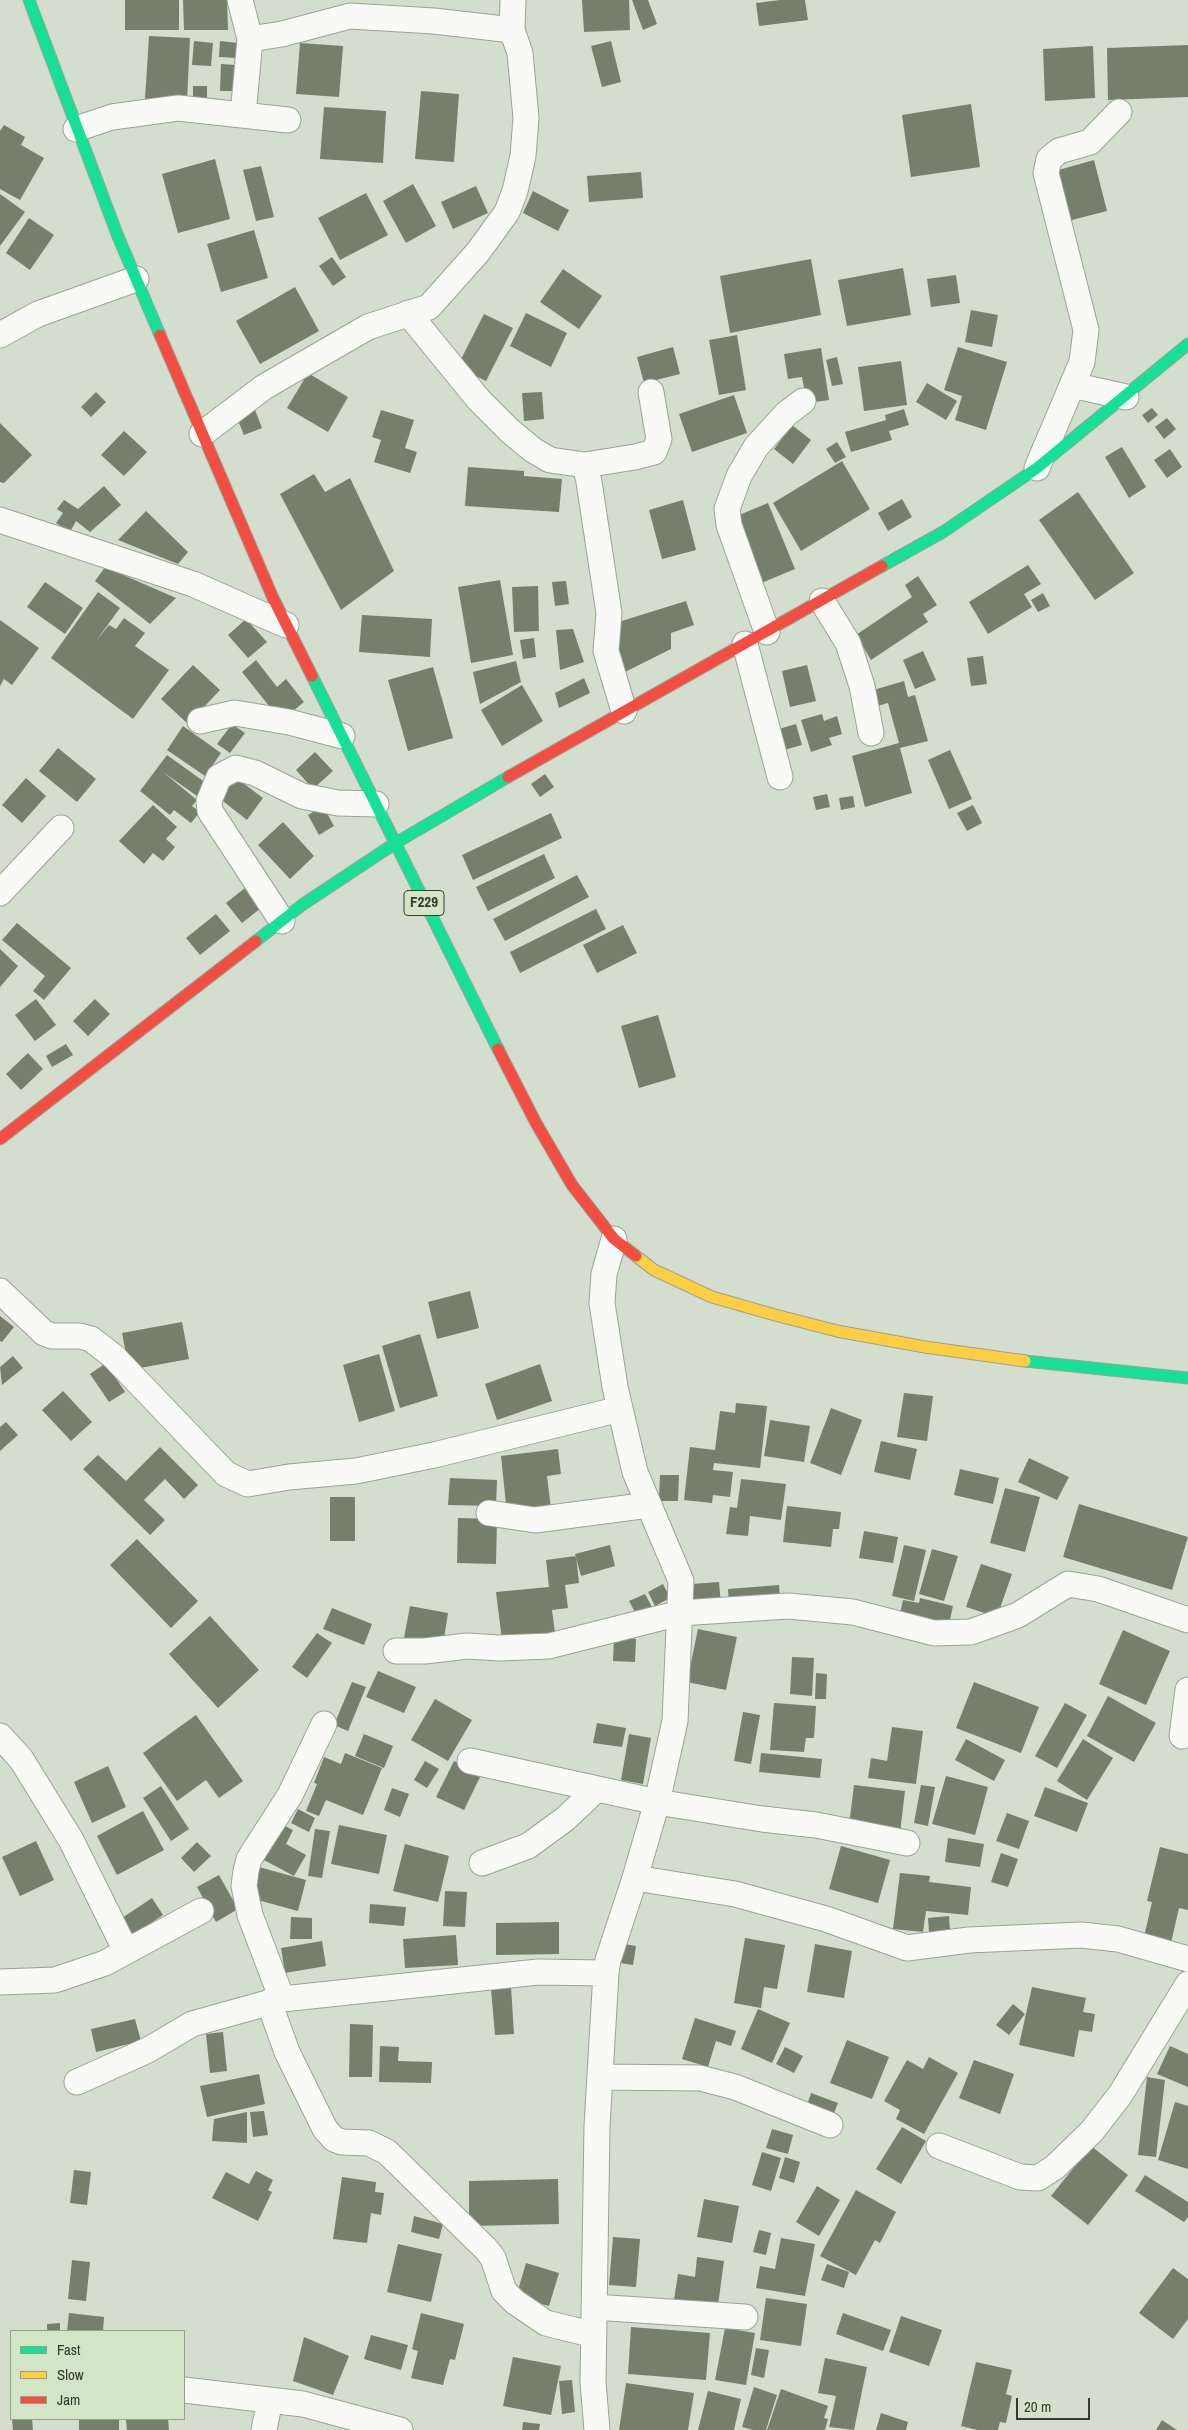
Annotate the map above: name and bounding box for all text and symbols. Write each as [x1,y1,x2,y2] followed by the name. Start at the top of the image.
[404,890,444,916] road number: F229
[10,2330,185,2420] legend
[57,2339,80,2360] text: Fast
[57,2364,84,2385] text: Slow
[1018,2388,1092,2420] scale bar
[57,2389,80,2410] text: Jam
[1024,2396,1051,2417] text: 20 m

